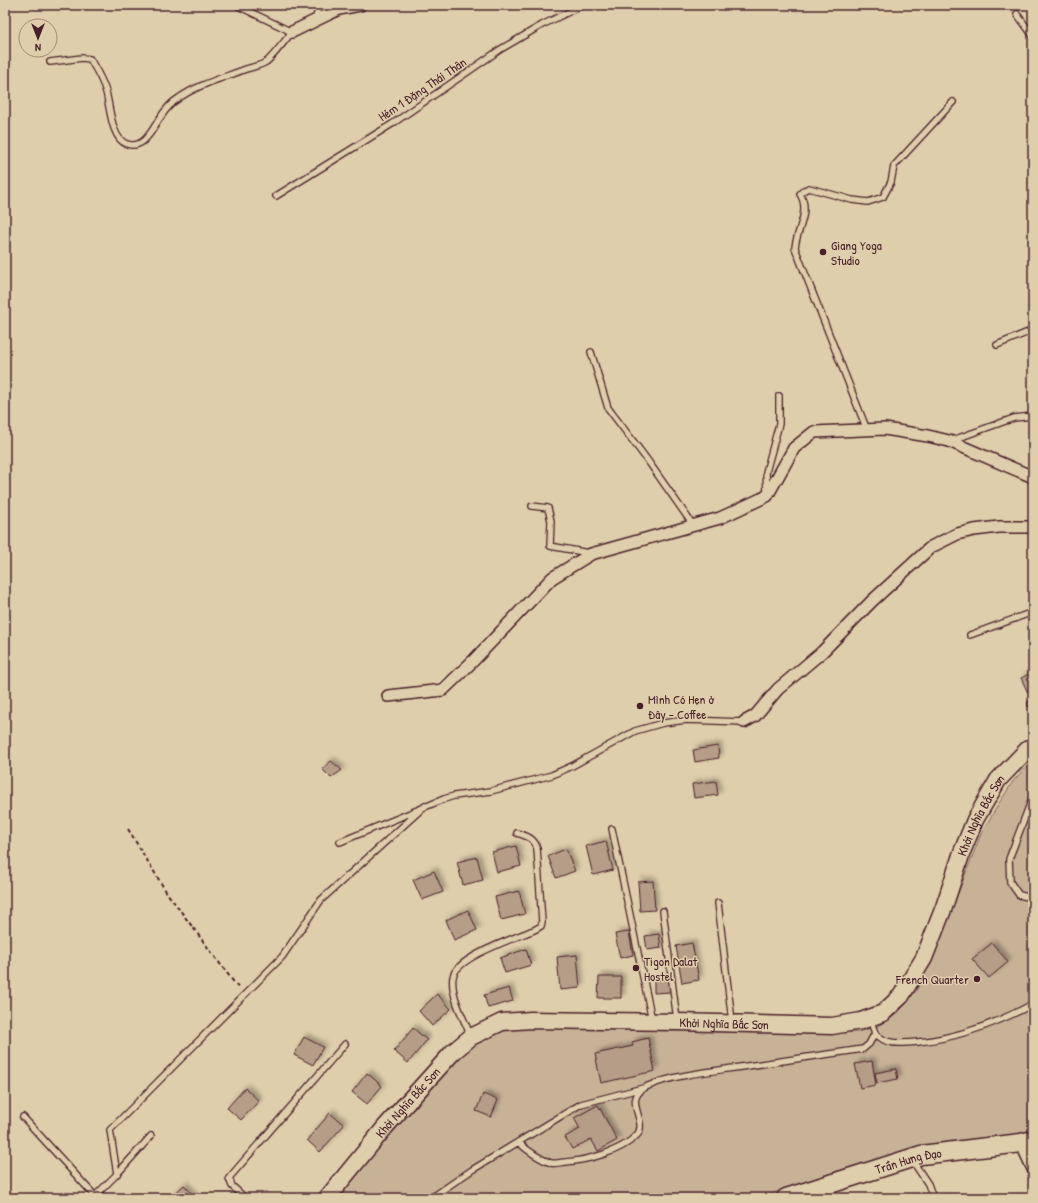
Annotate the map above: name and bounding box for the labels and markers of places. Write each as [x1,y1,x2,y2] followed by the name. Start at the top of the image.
[831,236,882,269] place label: Giang Yoga Studio
[818,247,828,257] marker: Giang Yoga Studio
[648,690,714,723] place label: Mình Có Hẹn ở Đây - Coffee
[635,701,645,711] marker: Mình Có Hẹn ở Đây - Coffee
[644,952,698,985] place label: Tigon Dalat Hostel
[631,963,641,973] marker: Tigon Dalat Hostel
[895,970,969,988] place label: French Quarter
[972,974,982,984] marker: French Quarter

